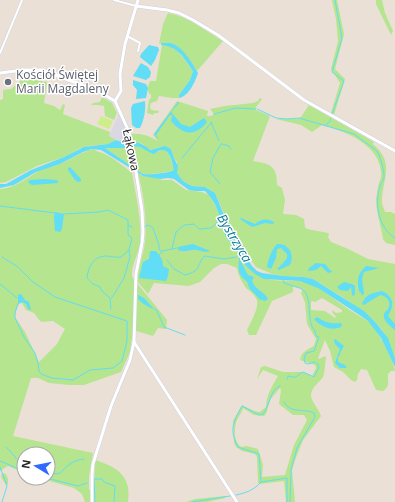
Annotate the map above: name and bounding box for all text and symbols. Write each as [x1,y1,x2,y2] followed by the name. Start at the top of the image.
[16,66,110,97] place label: Kościół Świętej Marii Magdaleny
[3,77,13,87] marker: Kościół Świętej Marii Magdaleny
[119,127,144,172] street label: Łąkowa
[213,210,257,266] water label: Bystrzyca
[16,446,56,486] north arrow
[17,458,34,470] text: N

